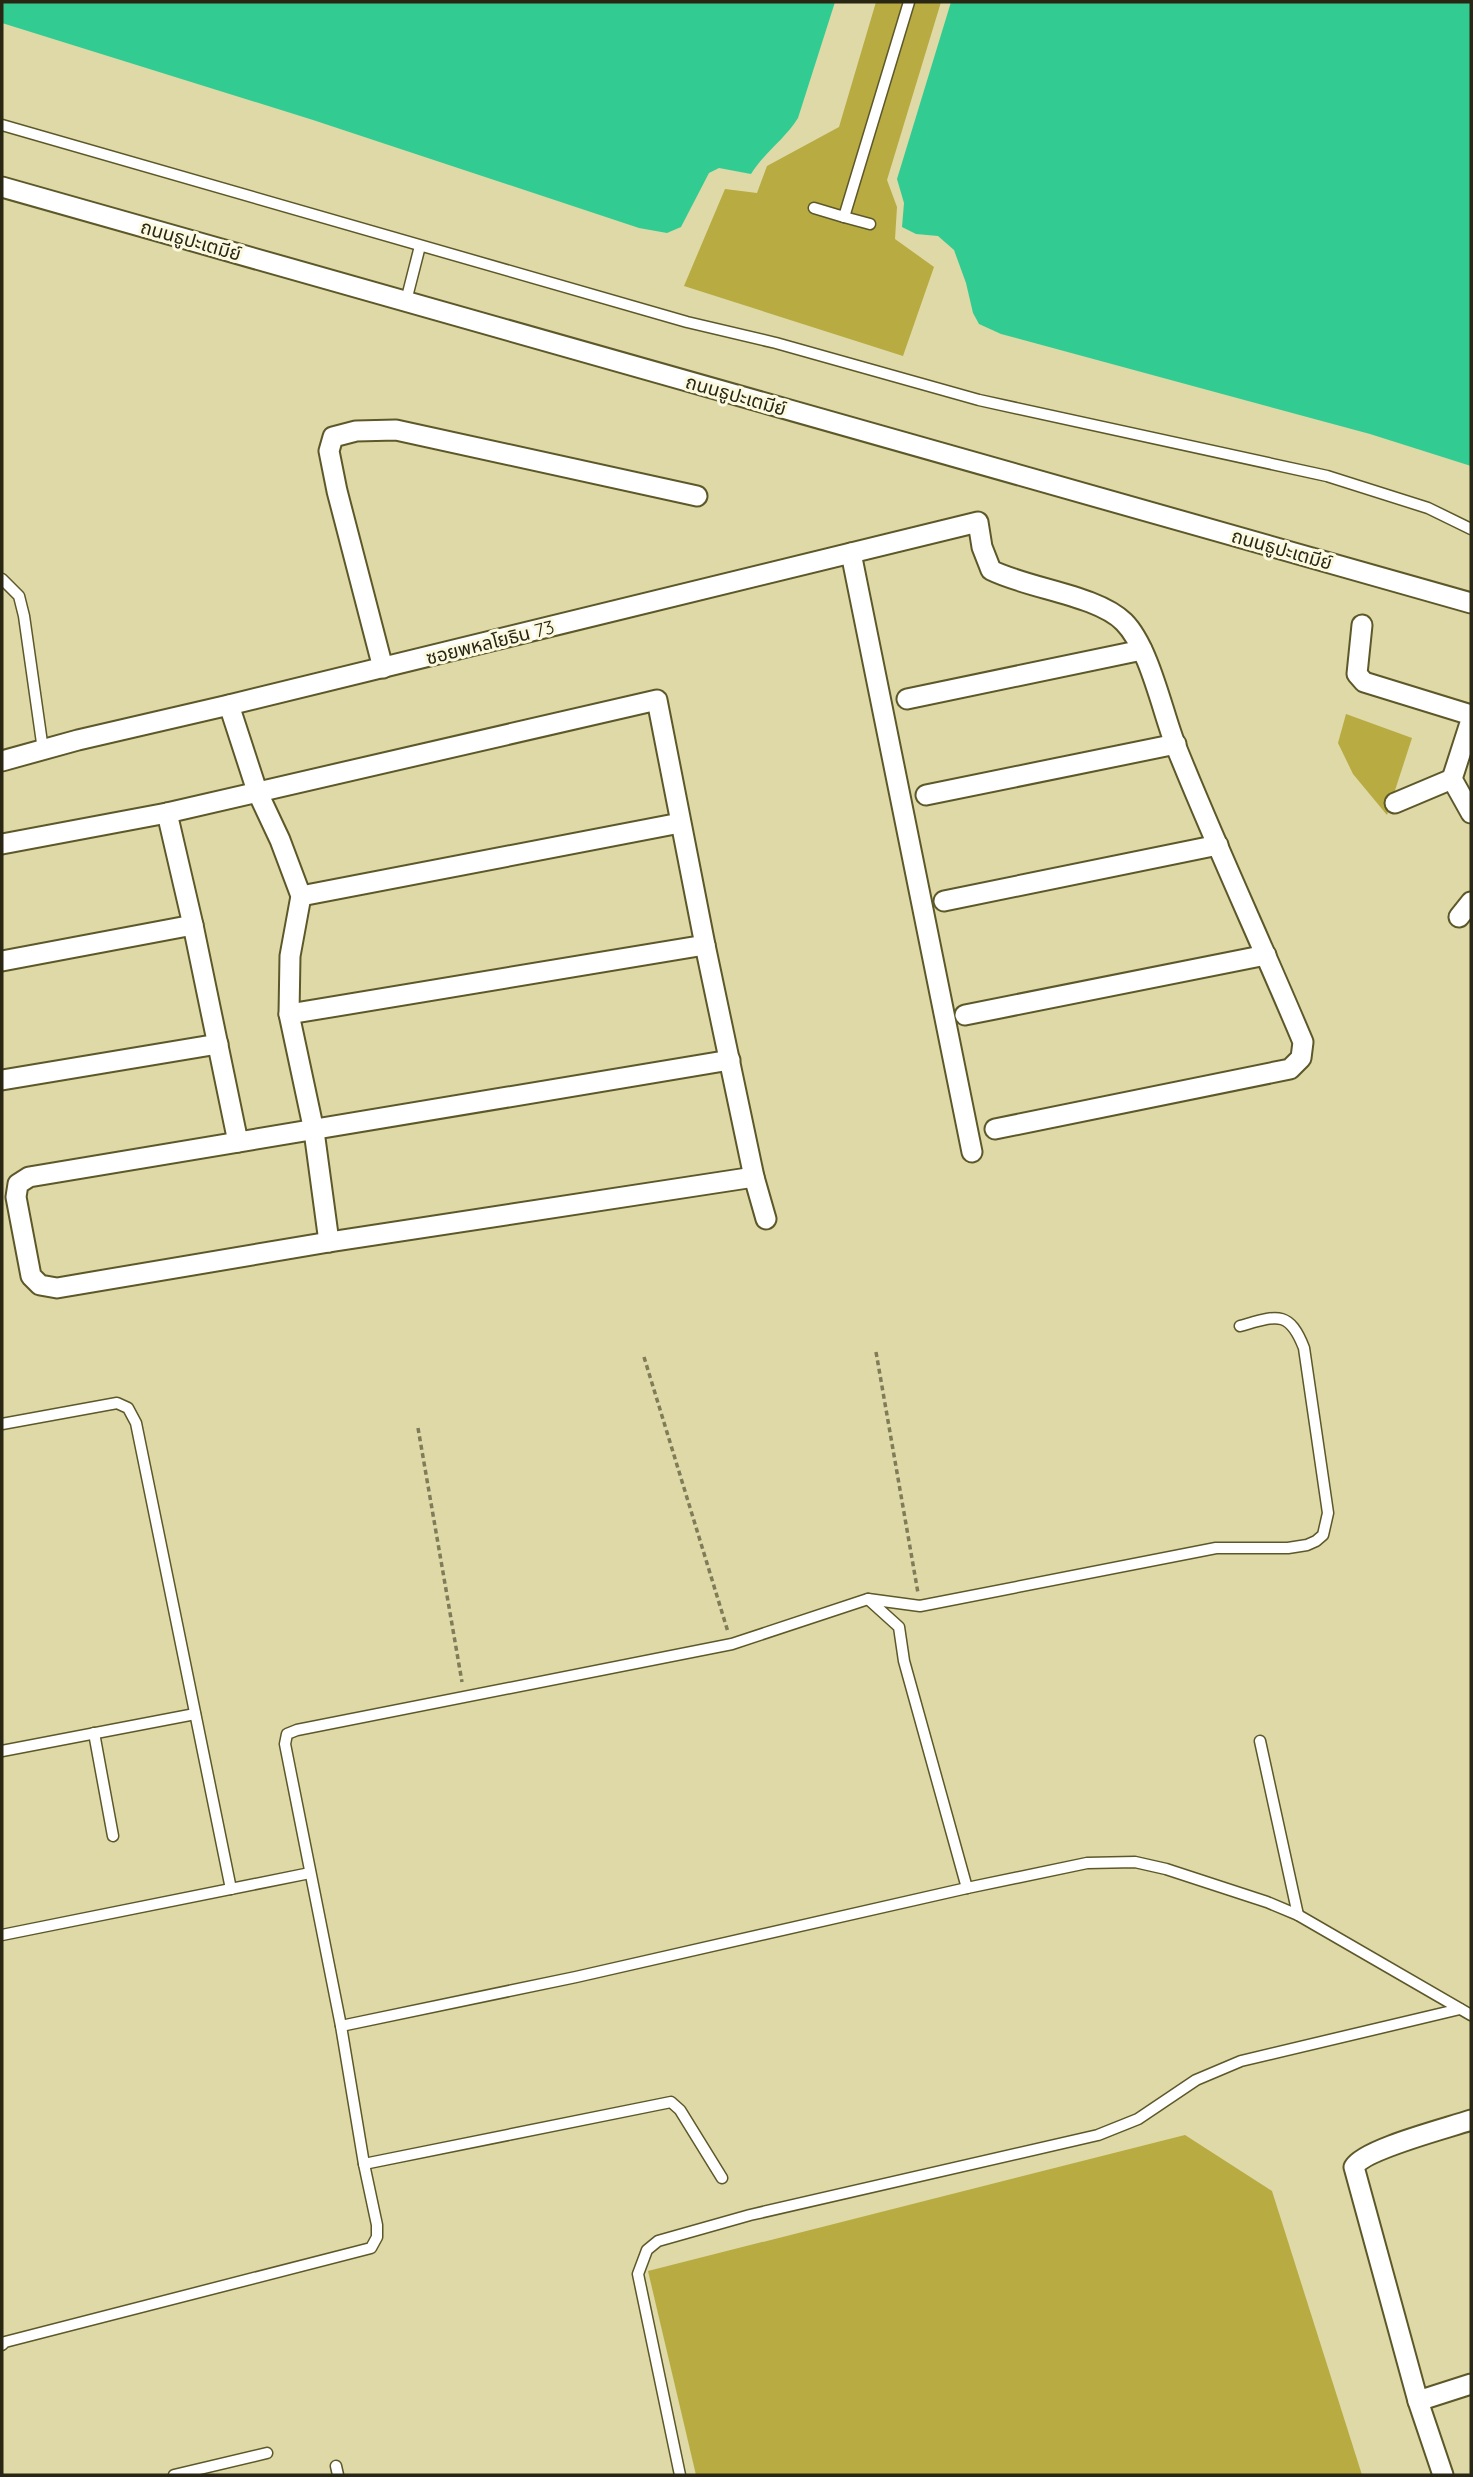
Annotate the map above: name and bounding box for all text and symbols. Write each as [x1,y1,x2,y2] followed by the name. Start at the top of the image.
[138,214,244,267] street label: ถนนธูปะเตมีย์
[683,369,789,422] street label: ถนนธูปะเตมีย์
[1229,523,1335,576] street label: ถนนธูปะเตมีย์
[423,614,557,670] street label: ซอยพหลโยธิน 73

